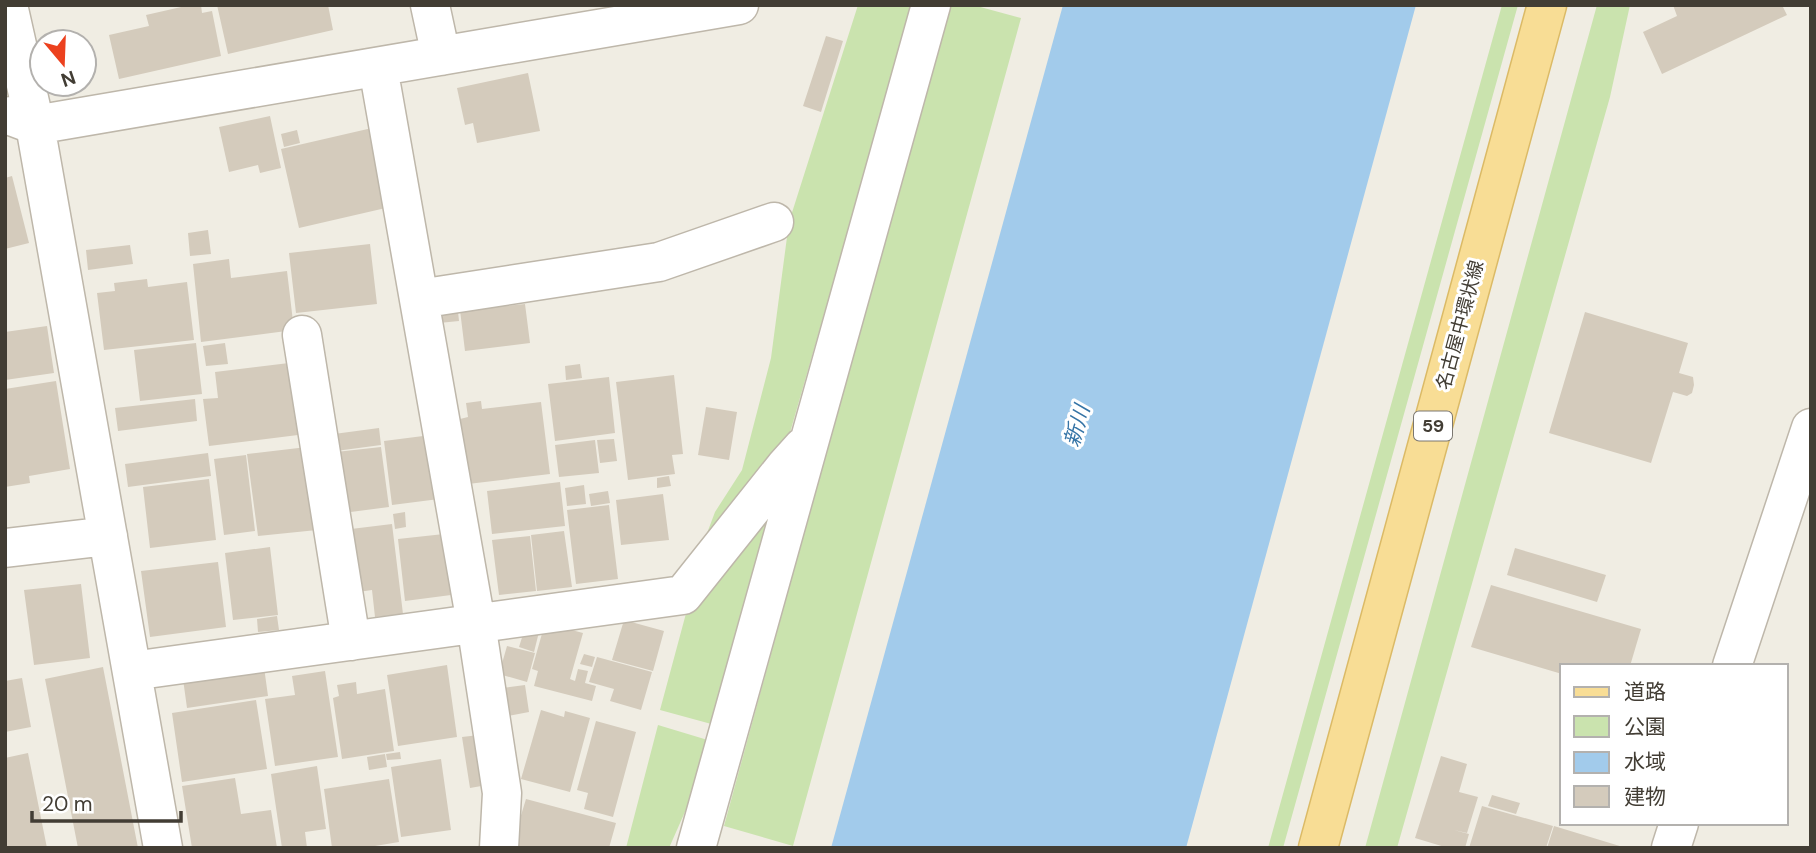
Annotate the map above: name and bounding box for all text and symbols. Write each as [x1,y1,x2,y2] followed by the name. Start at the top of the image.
[28,28,98,98] north arrow
[58,65,79,93] text: N
[1431,258,1489,392] street label: 名古屋中環状線
[1058,400,1097,450] water label: 新川
[1414,412,1452,440] road number: 59
[1560,664,1788,825] legend
[1624,678,1666,706] text: 道路
[1624,713,1666,741] text: 公園
[1624,748,1666,776] text: 水域
[32,780,180,824] scale bar
[1624,783,1666,811] text: 建物
[42,790,93,818] text: 20 m

